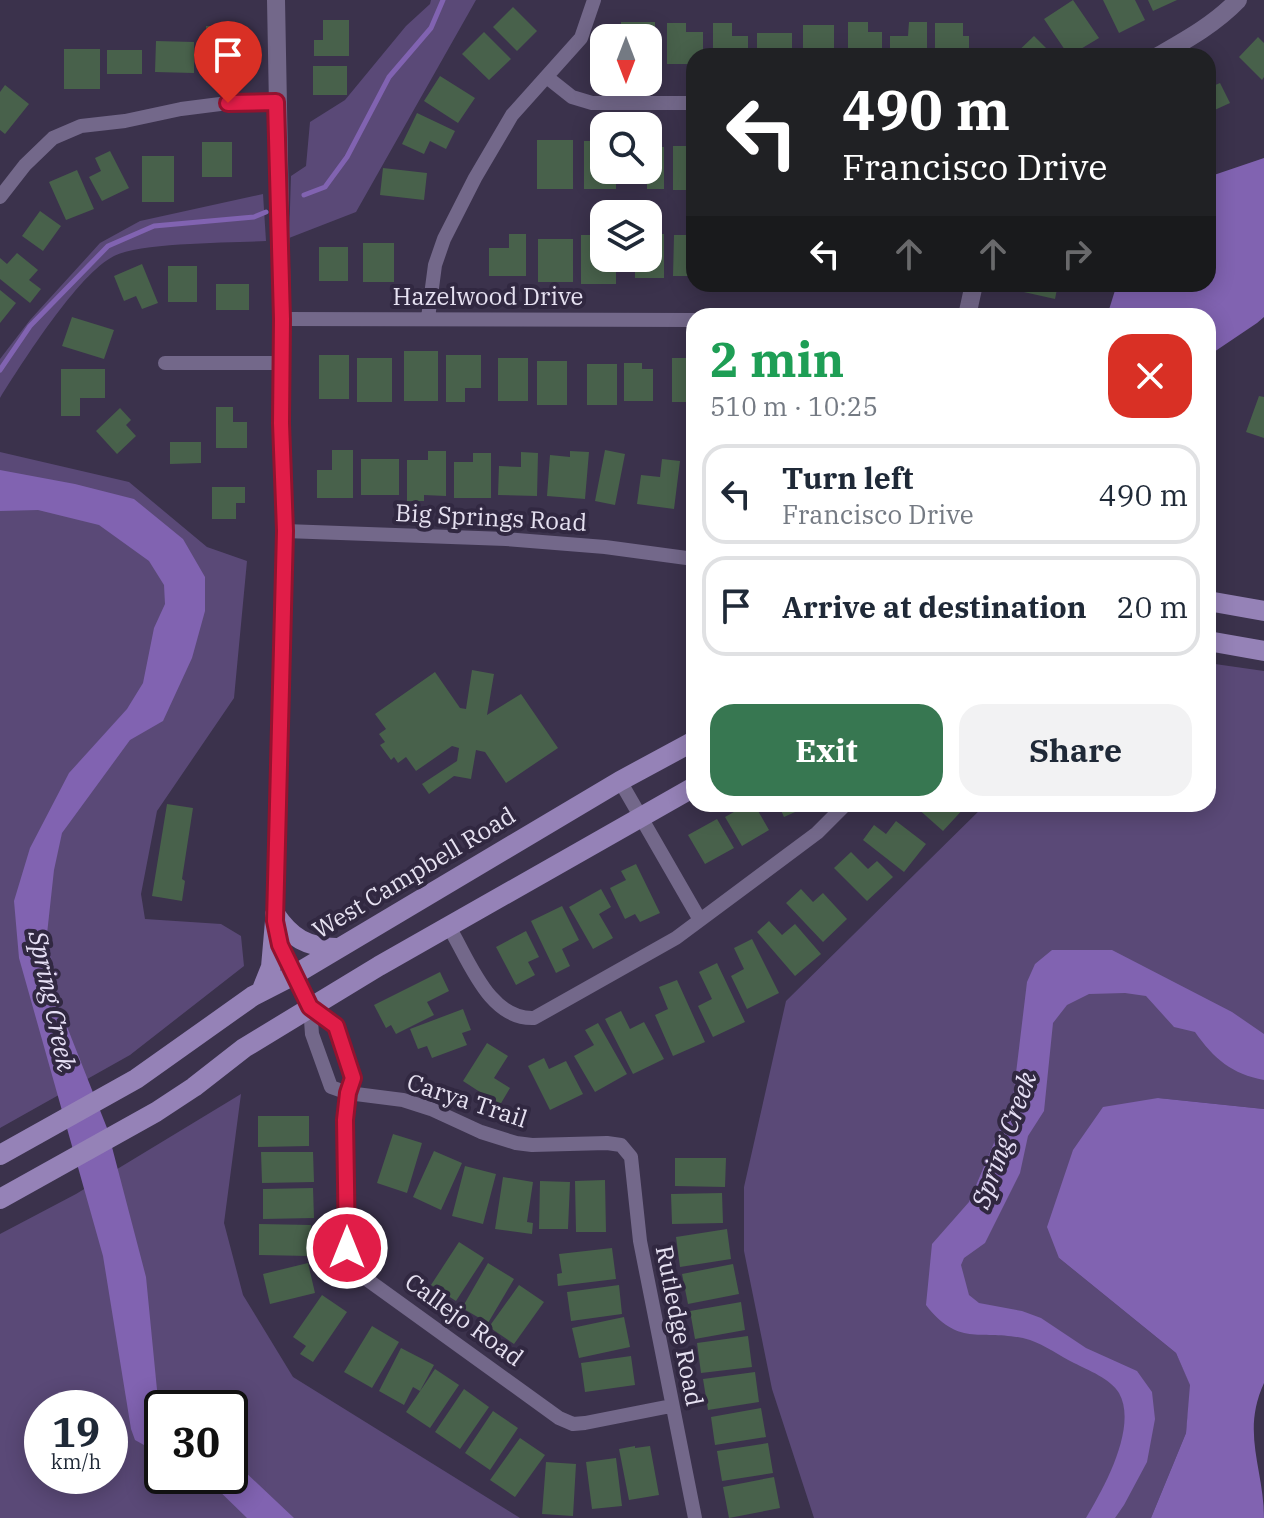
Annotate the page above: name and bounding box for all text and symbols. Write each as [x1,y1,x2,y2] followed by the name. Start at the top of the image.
[194,21,262,103] pin
[590,24,662,96] north arrow
[590,24,662,272] map controls
[206,33,250,77] icon: arrive
[842,73,1010,145] text: 490 m
[710,80,814,184] icon: left
[590,112,662,184] button: search
[842,143,1107,190] text: Francisco Drive
[590,200,662,272] button: layers
[803,232,847,276] icon: left
[887,232,931,276] icon: ahead
[971,232,1015,276] icon: ahead
[1055,232,1099,276] icon: right
[393,280,583,312] street label: Hazelwood Drive
[710,328,844,390] text: 2 min
[1108,334,1192,418] button: close
[710,389,878,423] text: 510 m · 10:25
[782,458,914,497] text: Turn left
[714,472,758,516] icon: left
[1098,475,1188,514] text: 490 m
[394,496,588,538] street label: Big Springs Road
[782,497,974,531] text: Francisco Drive
[714,584,758,628] icon: arrive
[782,587,1087,626] text: Arrive at destination
[1116,587,1188,626] text: 20 m
[710,704,943,796] button: Exit
[959,704,1192,796] button: Share
[306,799,521,945] street label: West Campbell Road
[21,926,85,1074] water label: Spring Creek
[403,1066,532,1135] street label: Carya Trail
[962,1066,1044,1214] water label: Spring Creek
[305,1206,389,1290] position arrow
[649,1243,711,1409] street label: Rutledge Road
[399,1265,530,1373] street label: Callejo Road
[144,1390,248,1494] speed limit sign: 30
[52,1406,100,1458] text: 19
[51,1448,101,1475] text: km/h

